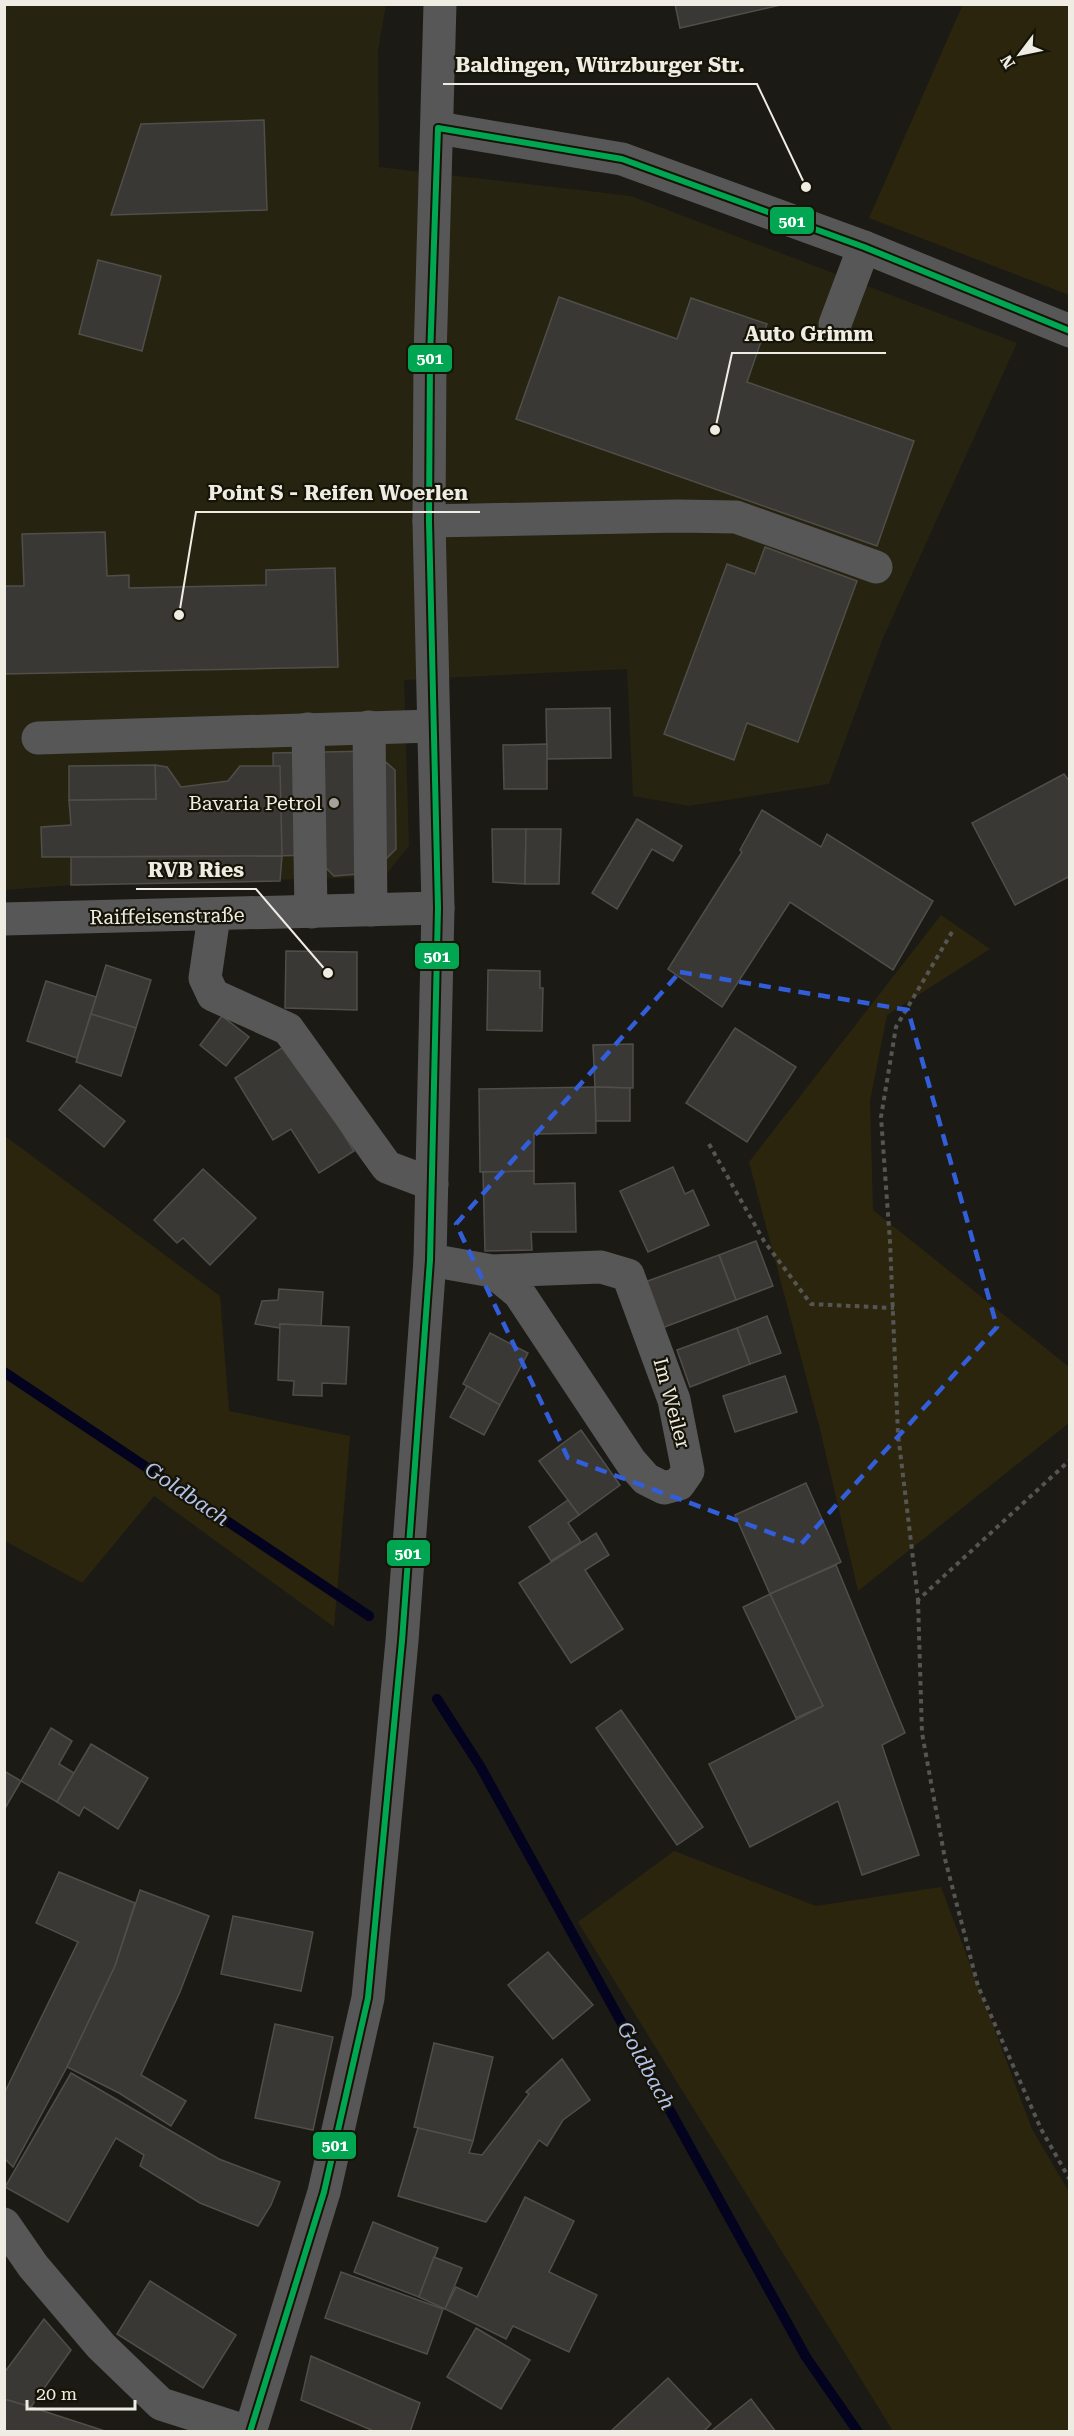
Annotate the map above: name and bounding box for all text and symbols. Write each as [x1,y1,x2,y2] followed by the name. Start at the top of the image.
[990,24,1050,84] north arrow
[443,45,757,84] callout: Baldingen, Würzburger Str.
[996,51,1019,72] text: N
[455,53,745,77] text: Baldingen, Würzburger Str.
[769,206,815,235] line badge: 501
[779,212,805,231] text: 501
[732,314,886,353] callout: Auto Grimm
[744,322,874,346] text: Auto Grimm
[407,344,453,373] line badge: 501
[417,349,443,368] text: 501
[196,473,480,512] callout: Point S - Reifen Woerlen
[208,481,468,505] text: Point S - Reifen Woerlen
[189,791,322,815] place label: Bavaria Petrol
[327,796,341,810] marker: Bavaria Petrol
[136,850,256,889] callout: RVB Ries
[148,858,244,882] text: RVB Ries
[89,903,245,929] street label: Raiffeisenstraße
[414,942,460,970] line badge: 501
[424,947,450,966] text: 501
[648,1355,696,1451] street label: Im Weiler
[140,1457,234,1531] water label: Goldbach
[386,1539,431,1567] line badge: 501
[395,1544,421,1563] text: 501
[612,2018,680,2114] water label: Goldbach
[312,2131,357,2160] line badge: 501
[322,2136,348,2155] text: 501
[27,2373,135,2411] scale bar
[36,2383,77,2404] text: 20 m

